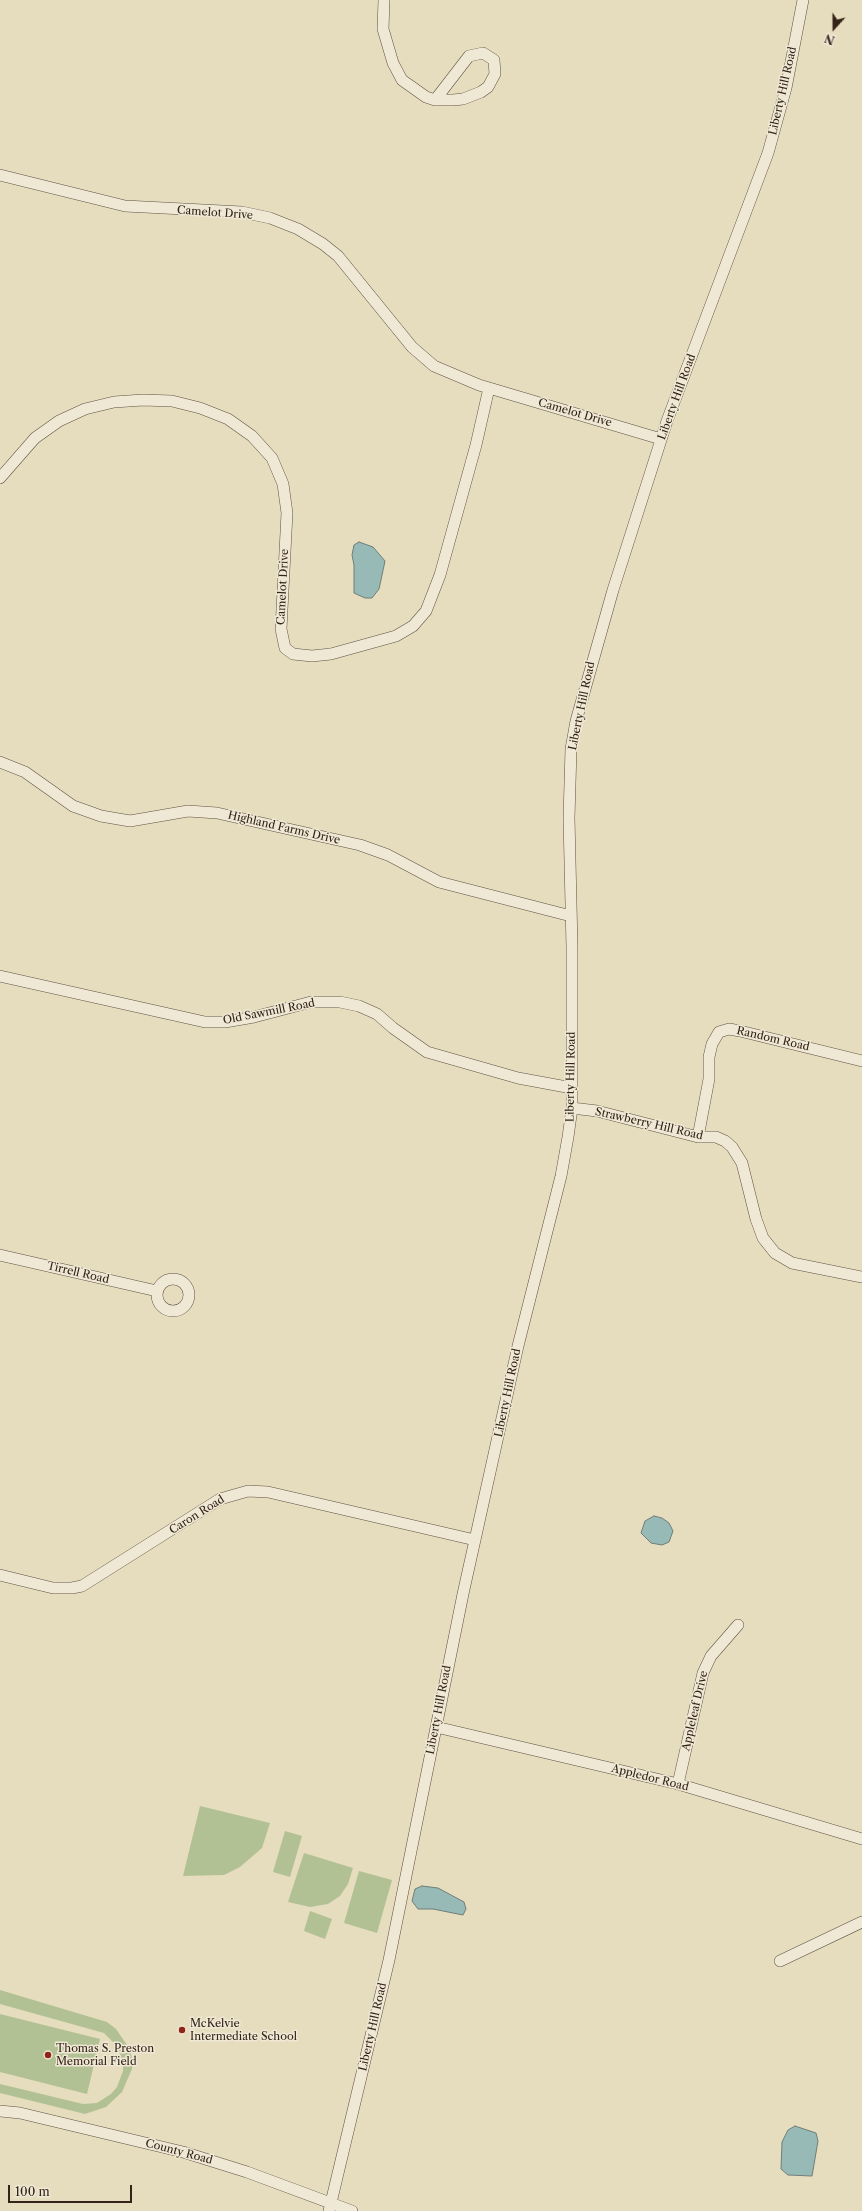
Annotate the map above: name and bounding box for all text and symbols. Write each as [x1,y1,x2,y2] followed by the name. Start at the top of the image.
[814,8,854,48] north arrow
[823,31,837,47] text: N
[766,45,800,137] street label: Liberty Hill Road
[177,204,253,222] street label: Camelot Drive
[655,352,699,442] street label: Liberty Hill Road
[537,396,613,430] street label: Camelot Drive
[274,549,292,625] street label: Camelot Drive
[566,660,598,752] street label: Liberty Hill Road
[227,809,341,847] street label: Highland Farms Drive
[222,997,316,1027] street label: Old Sawmill Road
[735,1024,811,1054] street label: Random Road
[564,1032,578,1122] street label: Liberty Hill Road
[594,1105,704,1143] street label: Strawberry Hill Road
[46,1259,110,1287] street label: Tirrell Road
[492,1347,524,1439] street label: Liberty Hill Road
[167,1493,227,1537] street label: Caron Road
[424,1664,454,1756] street label: Liberty Hill Road
[679,1670,711,1752] street label: Appleleaf Drive
[610,1762,690,1794] street label: Appledor Road
[356,1981,390,2073] street label: Liberty Hill Road
[190,2017,297,2043] place label: McKelvie Intermediate School
[177,2025,187,2035] marker: McKelvie Intermediate School
[56,2042,154,2068] place label: Thomas S. Preston Memorial Field
[43,2050,53,2060] marker: Thomas S. Preston Memorial Field
[144,2137,214,2167] street label: County Road
[10,2177,134,2203] scale bar
[15,2184,50,2199] text: 100 m

